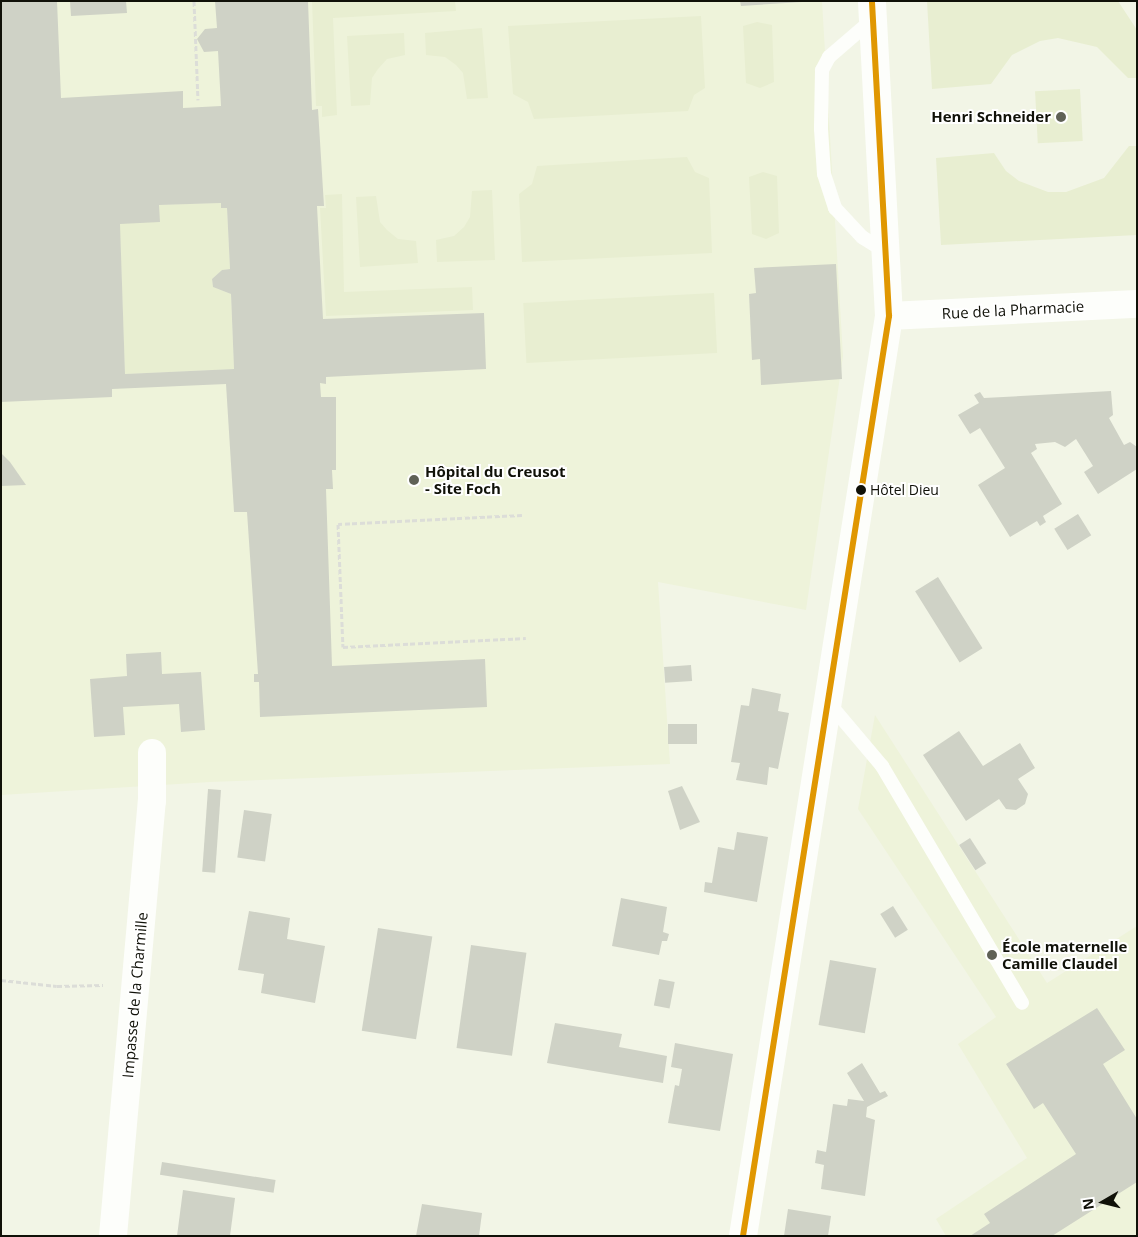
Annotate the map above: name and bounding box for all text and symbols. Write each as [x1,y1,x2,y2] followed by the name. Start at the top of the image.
[931,108,1051,126] place label: Henri Schneider
[1055,111,1067,123] marker: Henri Schneider
[941,297,1085,323] street label: Rue de la Pharmacie
[425,462,565,497] place label: Hôpital du Creusot - Site Foch
[407,473,421,487] marker: Hôpital du Creusot - Site Foch
[870,482,939,498] place label: Hôtel Dieu
[856,485,866,495] marker: Hôtel Dieu
[119,911,151,1079] street label: Impasse de la Charmille
[1002,937,1127,972] place label: École maternelle Camille Claudel
[986,949,998,961] marker: École maternelle Camille Claudel
[1078,1177,1128,1227] north arrow
[1077,1197,1098,1211] text: N

